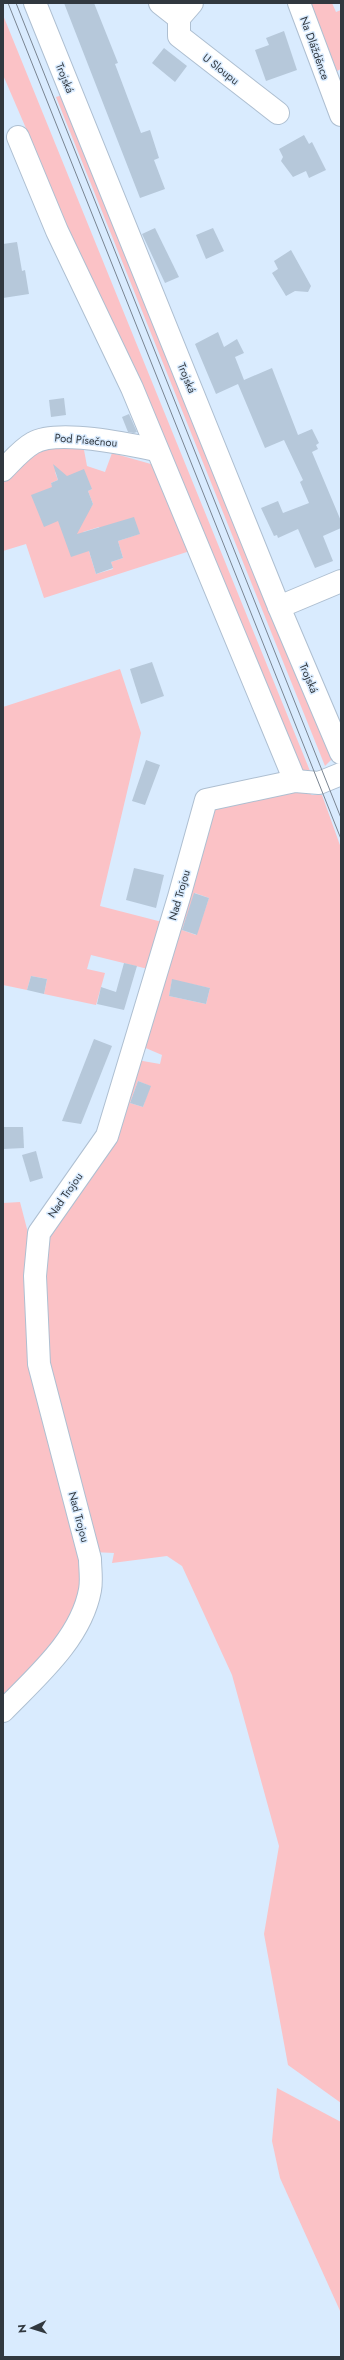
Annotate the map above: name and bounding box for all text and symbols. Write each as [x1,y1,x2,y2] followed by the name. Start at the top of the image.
[296,14,334,82] street label: Na Dlážděnce
[199,50,243,88] street label: U Sloupu
[52,61,78,95] street label: Trojská
[174,361,200,395] street label: Trojská
[54,429,118,451] street label: Pod Písečnou
[296,661,322,695] street label: Trojská
[164,868,194,922] street label: Nad Trojou
[44,1169,86,1221] street label: Nad Trojou
[65,1490,93,1544] street label: Nad Trojou
[12,2308,52,2348] north arrow
[14,2324,30,2334] text: N

